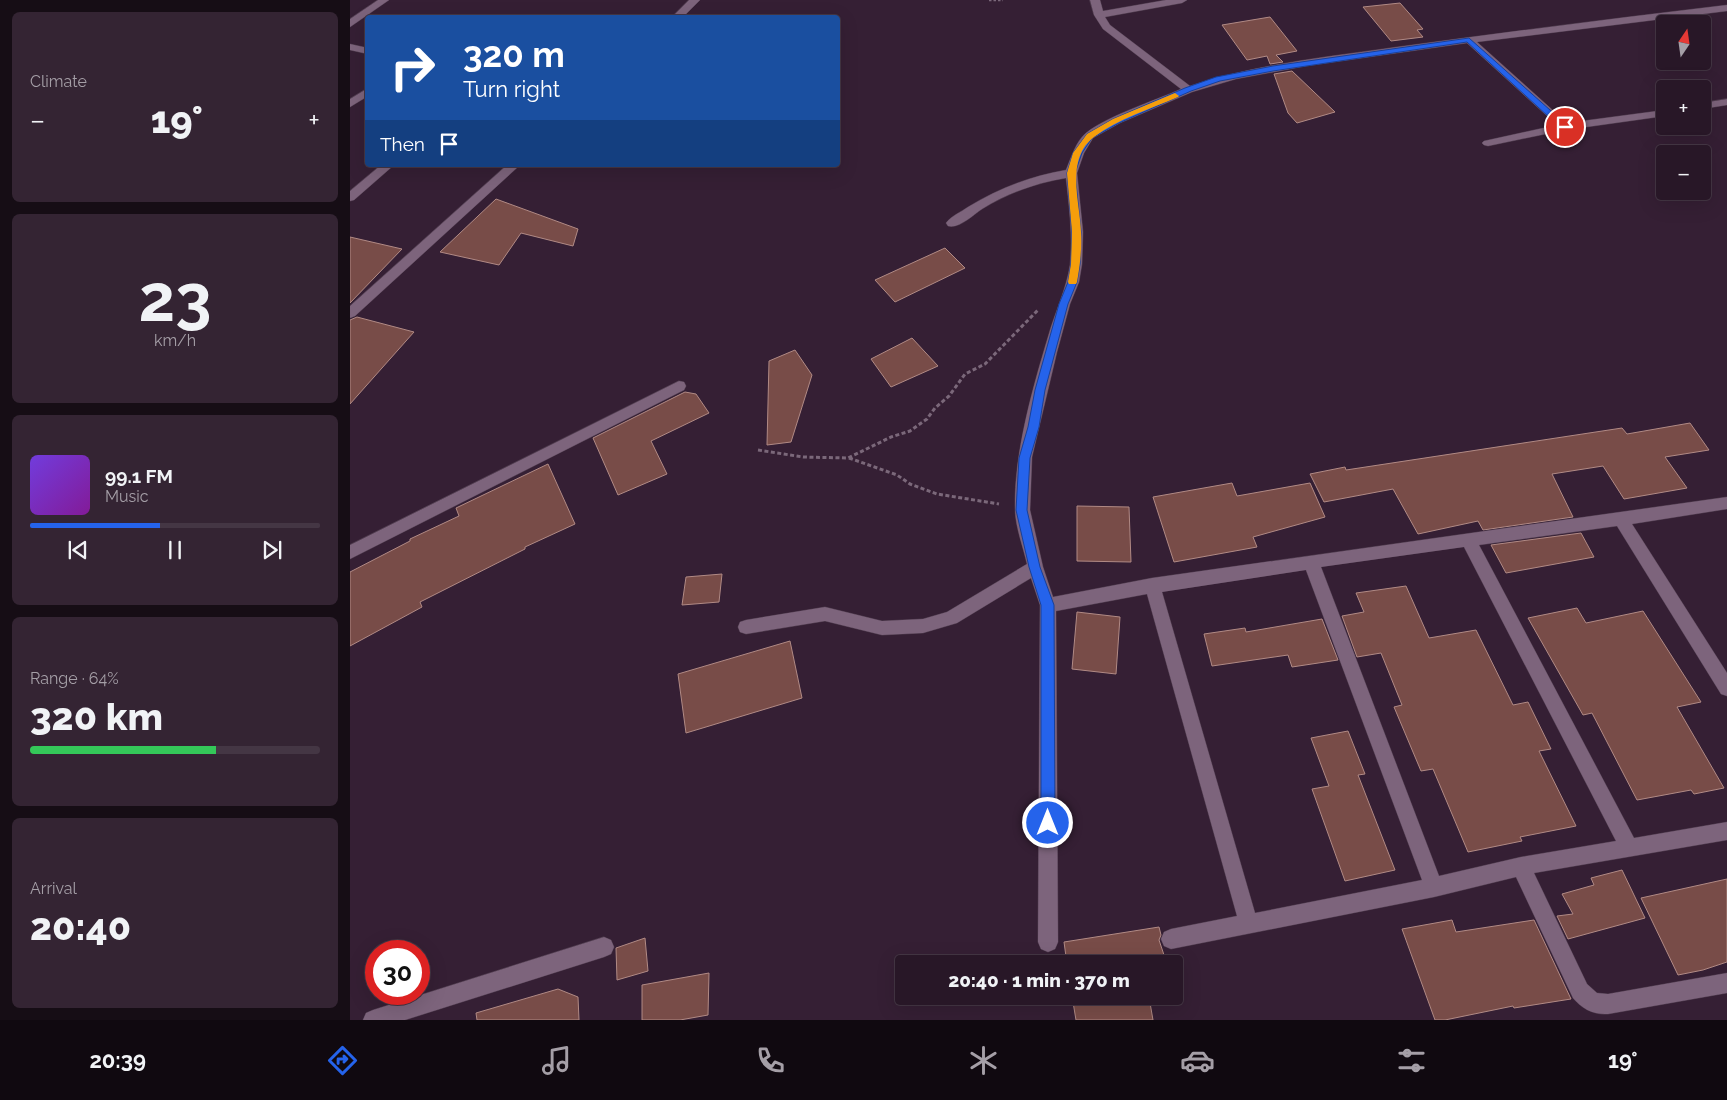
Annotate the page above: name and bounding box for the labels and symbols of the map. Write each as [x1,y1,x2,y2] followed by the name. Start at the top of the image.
[1656,15,1711,70] north arrow
[1544,106,1586,148] pin
[1021,796,1073,848] position arrow
[365,940,430,1005] speed limit sign: 30

